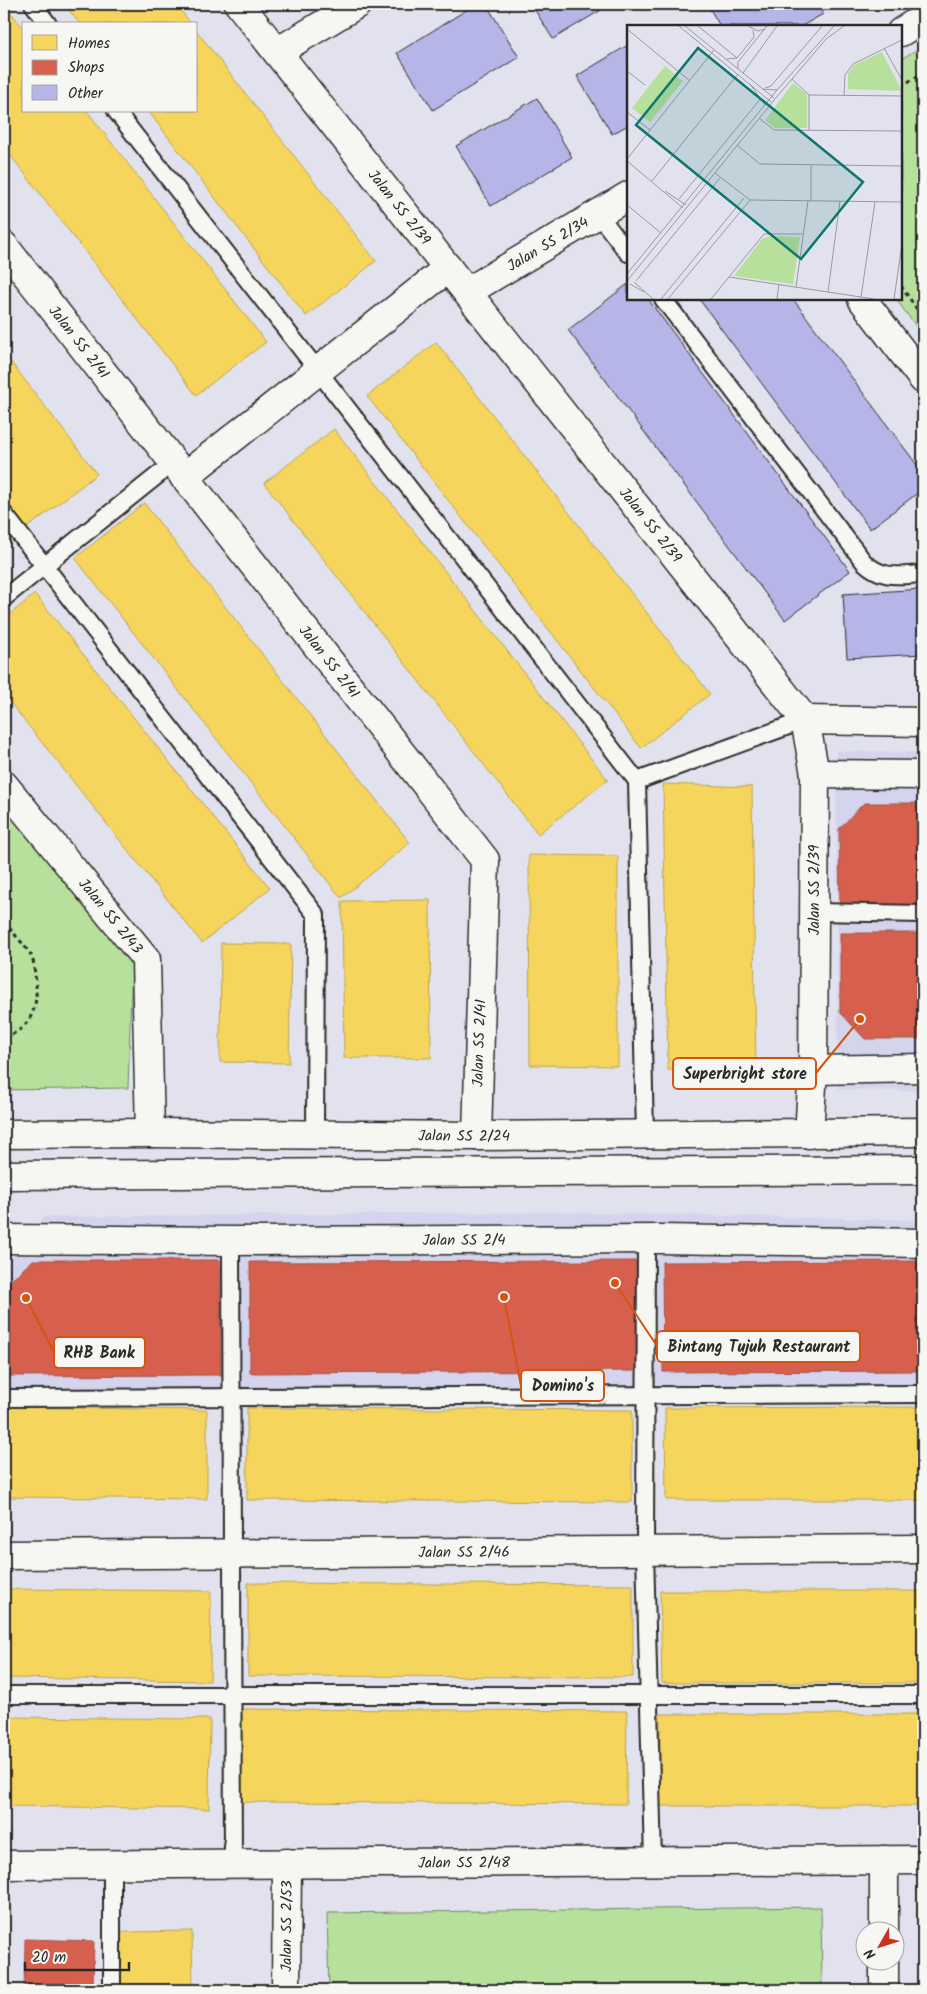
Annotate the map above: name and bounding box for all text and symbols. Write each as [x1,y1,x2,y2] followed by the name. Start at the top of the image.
[22,22,198,112] legend
[627,25,902,300] inset map
[68,32,111,56] text: Homes
[68,56,105,80] text: Shops
[68,82,104,106] text: Other
[361,165,437,251] street label: Jalan SS 2/39
[503,211,594,278] street label: Jalan SS 2/34
[42,301,115,385] street label: Jalan SS 2/41
[612,482,688,569] street label: Jalan SS 2/39
[292,620,366,704] street label: Jalan SS 2/41
[803,844,827,935] street label: Jalan SS 2/39
[72,873,149,960] street label: Jalan SS 2/43
[466,998,494,1087] street label: Jalan SS 2/41
[673,1058,816,1089] callout: Superbright store
[683,1062,807,1087] text: Superbright store
[418,1124,510,1149] street label: Jalan SS 2/24
[422,1229,506,1253] street label: Jalan SS 2/4
[657,1331,860,1362] callout: Bintang Tujuh Restaurant
[668,1335,851,1360] text: Bintang Tujuh Restaurant
[54,1337,145,1368] callout: RHB Bank
[63,1341,136,1366] text: RHB Bank
[521,1370,604,1401] callout: Domino's
[532,1374,595,1399] text: Domino's
[418,1541,510,1565] street label: Jalan SS 2/46
[418,1851,511,1876] street label: Jalan SS 2/48
[275,1880,300,1972] street label: Jalan SS 2/53
[854,1922,904,1972] north arrow
[25,1939,129,1971] scale bar
[859,1943,882,1964] text: N
[32,1946,66,1970] text: 20 m

